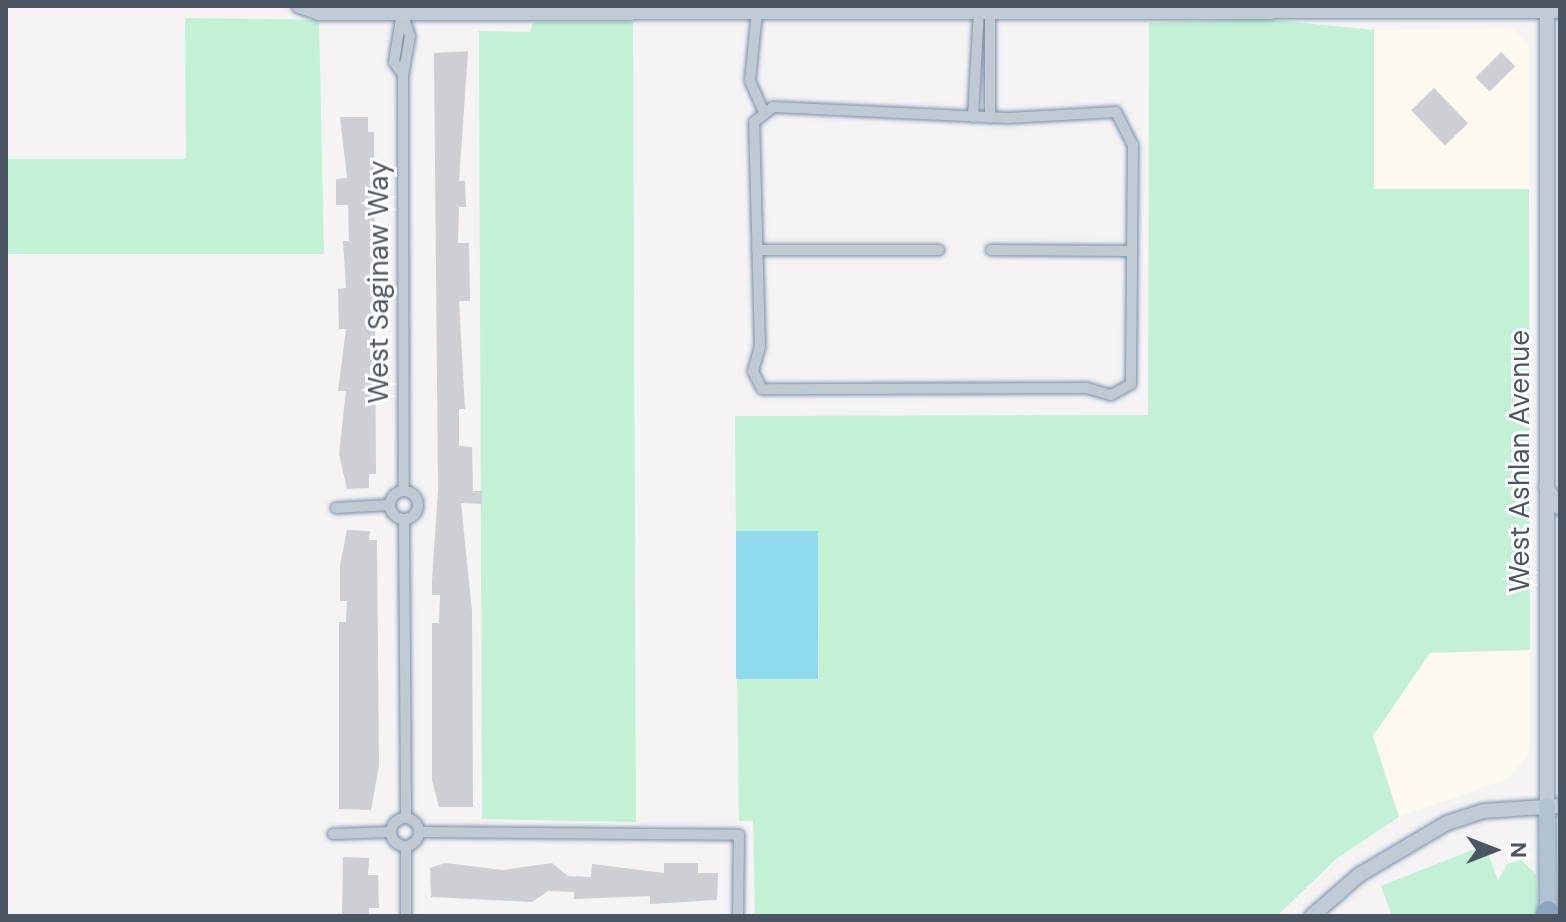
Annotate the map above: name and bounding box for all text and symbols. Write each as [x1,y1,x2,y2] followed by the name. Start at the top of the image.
[362,160,396,404] street label: West Saginaw Way
[1503,330,1537,592] street label: West Ashlan Avenue
[1454,810,1534,890] north arrow
[1504,842,1533,858] text: N

